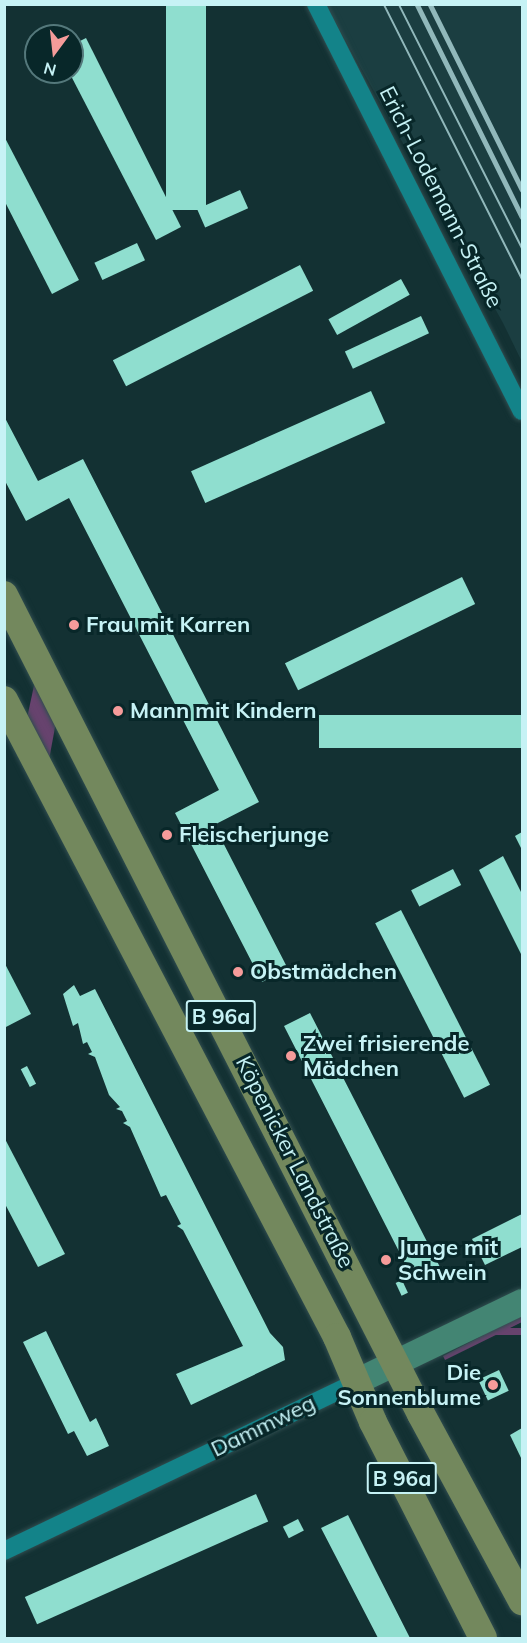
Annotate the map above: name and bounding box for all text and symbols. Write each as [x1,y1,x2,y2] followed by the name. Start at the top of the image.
[24,24,84,84] north arrow
[41,58,58,81] text: N
[374,82,508,312] street label: Erich-Lodemann-Straße
[86,612,250,638] place label: Frau mit Karren
[67,618,81,632] marker: Frau mit Karren
[130,698,316,724] place label: Mann mit Kindern
[111,704,125,718] marker: Mann mit Kindern
[179,822,329,848] place label: Fleischerjunge
[160,828,174,842] marker: Fleischerjunge
[250,959,397,985] place label: Obstmädchen
[231,965,245,979] marker: Obstmädchen
[185,998,257,1034] road number: B 96a
[303,1030,470,1082] place label: Zwei frisierende Mädchen
[284,1049,298,1063] marker: Zwei frisierende Mädchen
[230,1052,360,1272] street label: Köpenicker Landstraße
[398,1234,498,1286] place label: Junge mit Schwein
[379,1253,393,1267] marker: Junge mit Schwein
[338,1359,481,1410] place label: Die Sonnenblume
[486,1378,500,1392] marker: Die Sonnenblume
[207,1390,319,1462] street label: Dammweg
[366,1460,438,1496] road number: B 96a

